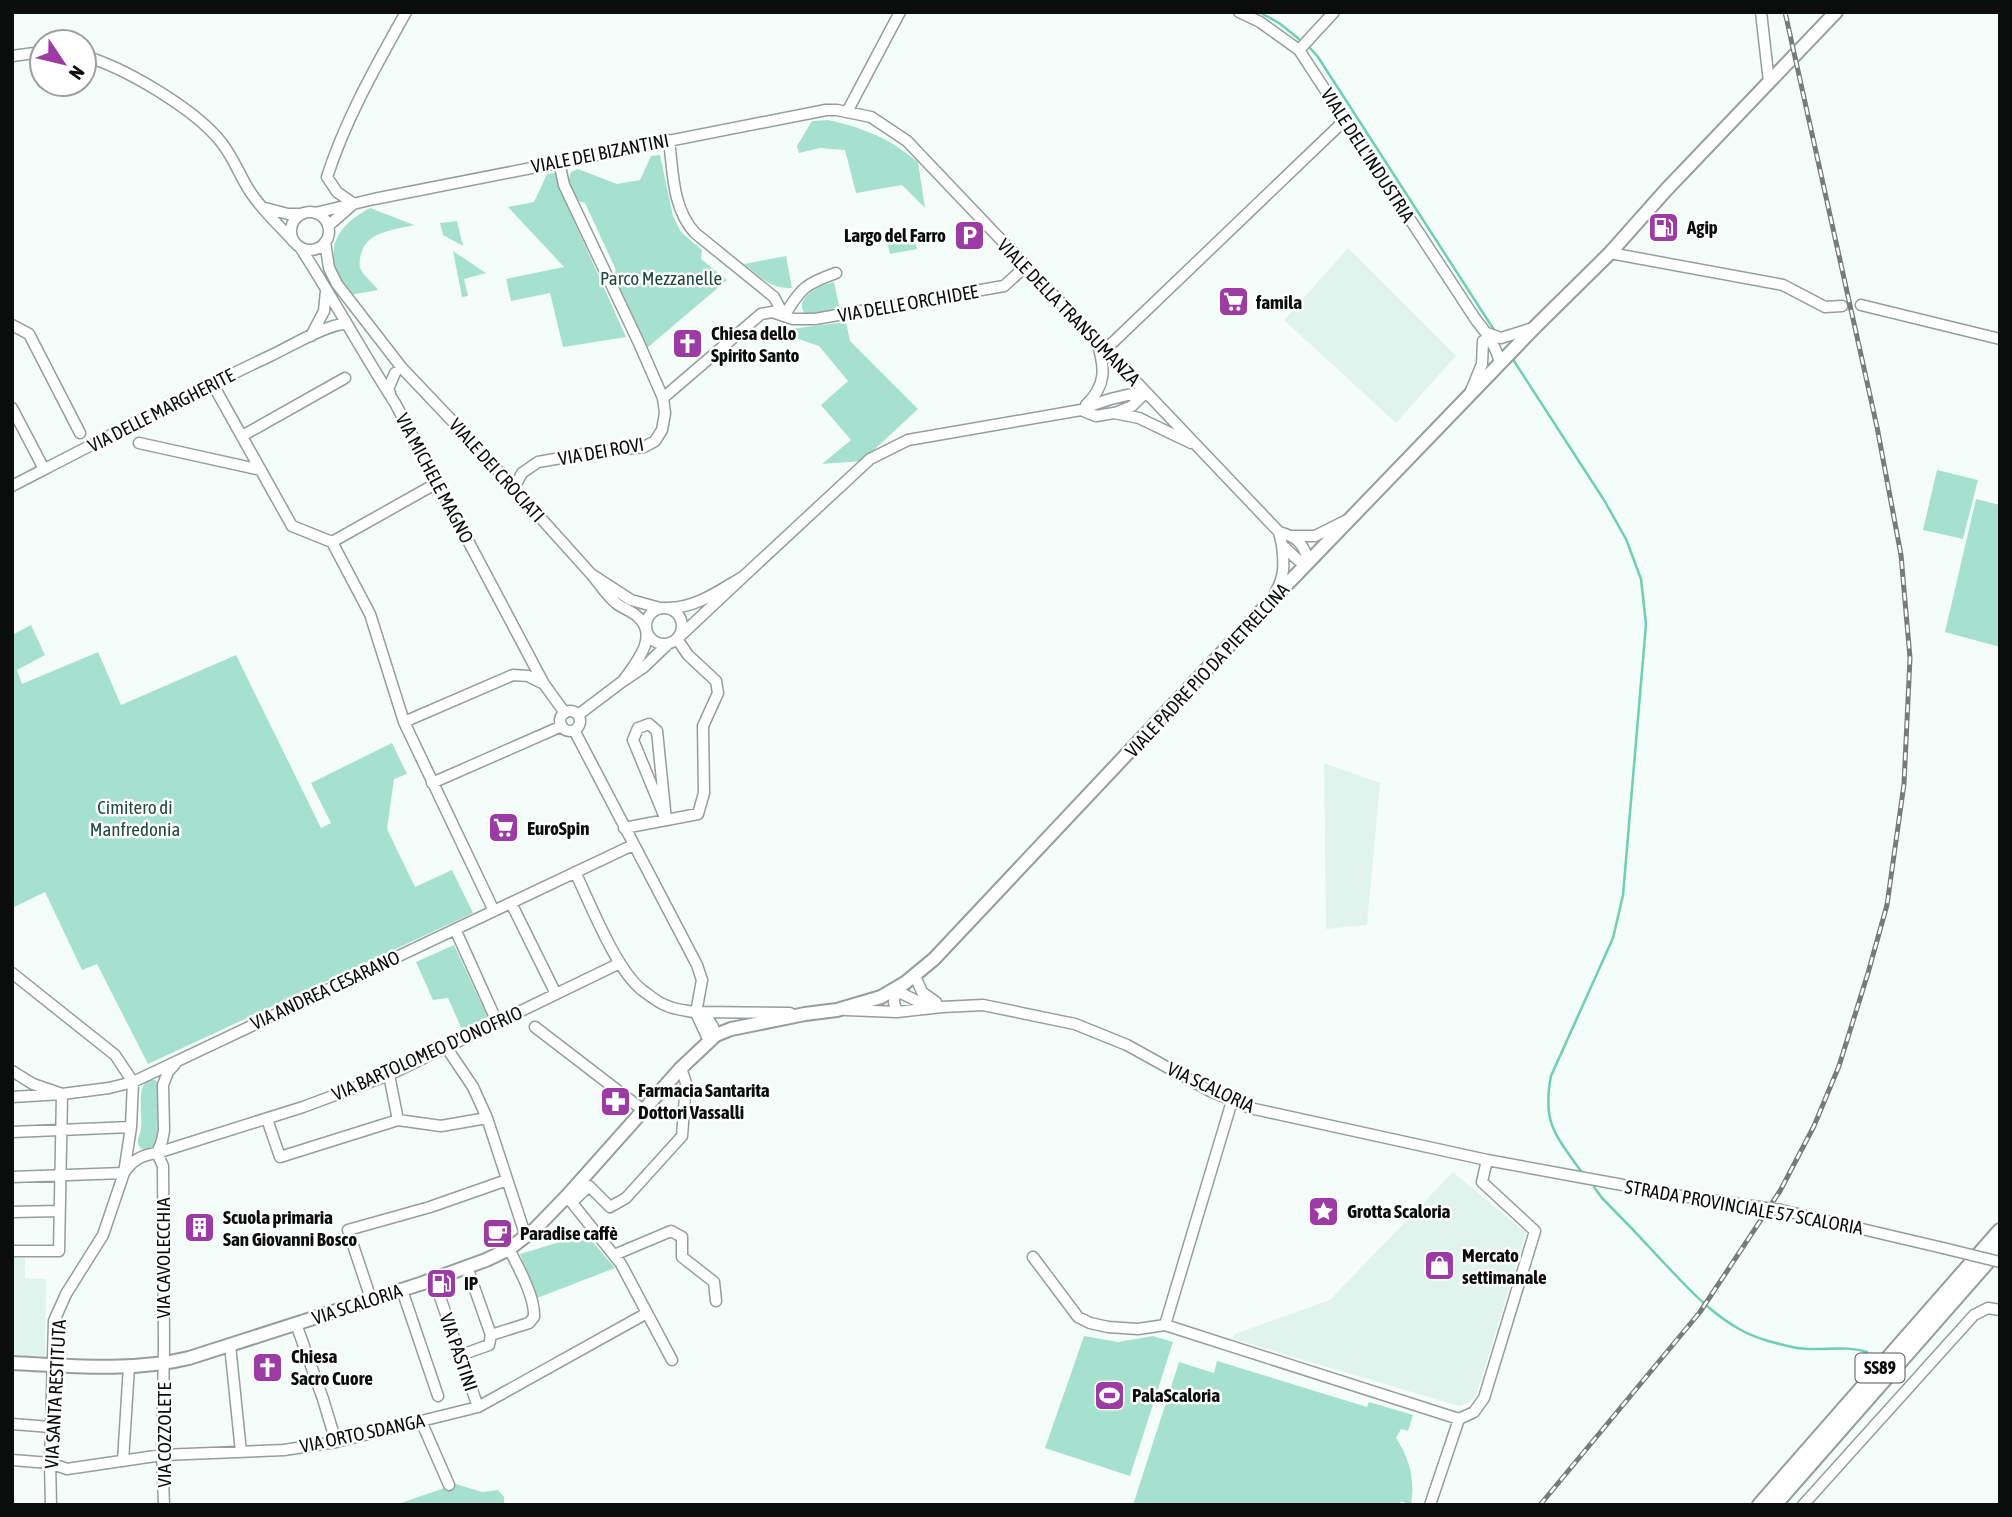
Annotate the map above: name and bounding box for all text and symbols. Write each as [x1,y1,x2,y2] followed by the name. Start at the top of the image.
[28,28,98,98] north arrow
[65,62,89,84] text: N
[1317,84,1420,227] street label: VIALE DELL'INDUSTRIA
[529,129,671,177] street label: VIALE DEI BIZANTINI
[1647,210,1681,244] fuel station icon: Agip
[1686,216,1718,238] place label: Agip
[952,218,986,252] parking icon: Largo del Farro
[844,224,946,246] place label: Largo del Farro
[993,234,1145,390] street label: VIALE DELLA TRANSUMANZA
[600,267,722,289] park label: Parco Mezzanelle
[836,280,980,326] street label: VIA DELLE ORCHIDEE
[1216,285,1250,319] supermarket icon: famila
[1255,291,1302,313] place label: famila
[711,322,799,366] place label: Chiesa dello Spirito Santo
[671,327,705,361] church icon: Chiesa dello Spirito Santo
[84,364,238,456] street label: VIA DELLE MARGHERITE
[392,409,478,547] street label: VIA MICHELE MAGNO
[445,414,549,526] street label: VIALE DEI CROCIATI
[556,433,646,469] street label: VIA DEI ROVI
[1121,578,1294,761] street label: VIALE PADRE PIO DA PIETRELCINA
[90,796,180,840] park label: Cimitero di Manfredonia
[487,811,521,845] supermarket icon: EuroSpin
[527,817,589,839] place label: EuroSpin
[247,946,403,1034] street label: VIA ANDREA CESARANO
[329,1001,525,1105] street label: VIA BARTOLOMEO D'ONOFRIO
[1164,1057,1259,1117] street label: VIA SCALORIA
[638,1079,770,1123] place label: Farmacia Santarita Dottori Vassalli
[598,1084,632,1118] pharmacy icon: Farmacia Santarita Dottori Vassalli
[1623,1175,1865,1239] street label: STRADA PROVINCIALE 57 SCALORIA
[1307,1194,1341,1228] place icon: Grotta Scaloria
[152,1197,174,1319] street label: VIA CAVOLECCHIA
[1347,1200,1451,1222] place label: Grotta Scaloria
[223,1206,357,1250] place label: Scuola primaria San Giovanni Bosco
[183,1211,217,1245] building icon: Scuola primaria San Giovanni Bosco
[480,1216,514,1250] cafe icon: Paradise caffè
[520,1222,618,1244] place label: Paradise caffè
[1462,1244,1547,1288] place label: Mercato settimanale
[1422,1249,1456,1283] shop icon: Mercato settimanale
[424,1266,458,1300] fuel station icon: IP
[464,1272,479,1294] place label: IP
[309,1279,406,1329] street label: VIA SCALORIA
[435,1310,483,1394] street label: VIA PASTINI
[40,1318,70,1469] street label: VIA SANTA RESTITUTA
[291,1345,373,1389] place label: Chiesa Sacro Cuore
[251,1350,285,1384] church icon: Chiesa Sacro Cuore
[1856,1353,1904,1382] road number: SS89
[1092,1378,1126,1412] sports icon: PalaScaloria
[153,1382,175,1488] street label: VIA COZZOLETE
[1132,1384,1220,1406] place label: PalaScaloria
[298,1409,427,1457] street label: VIA ORTO SDANGA

